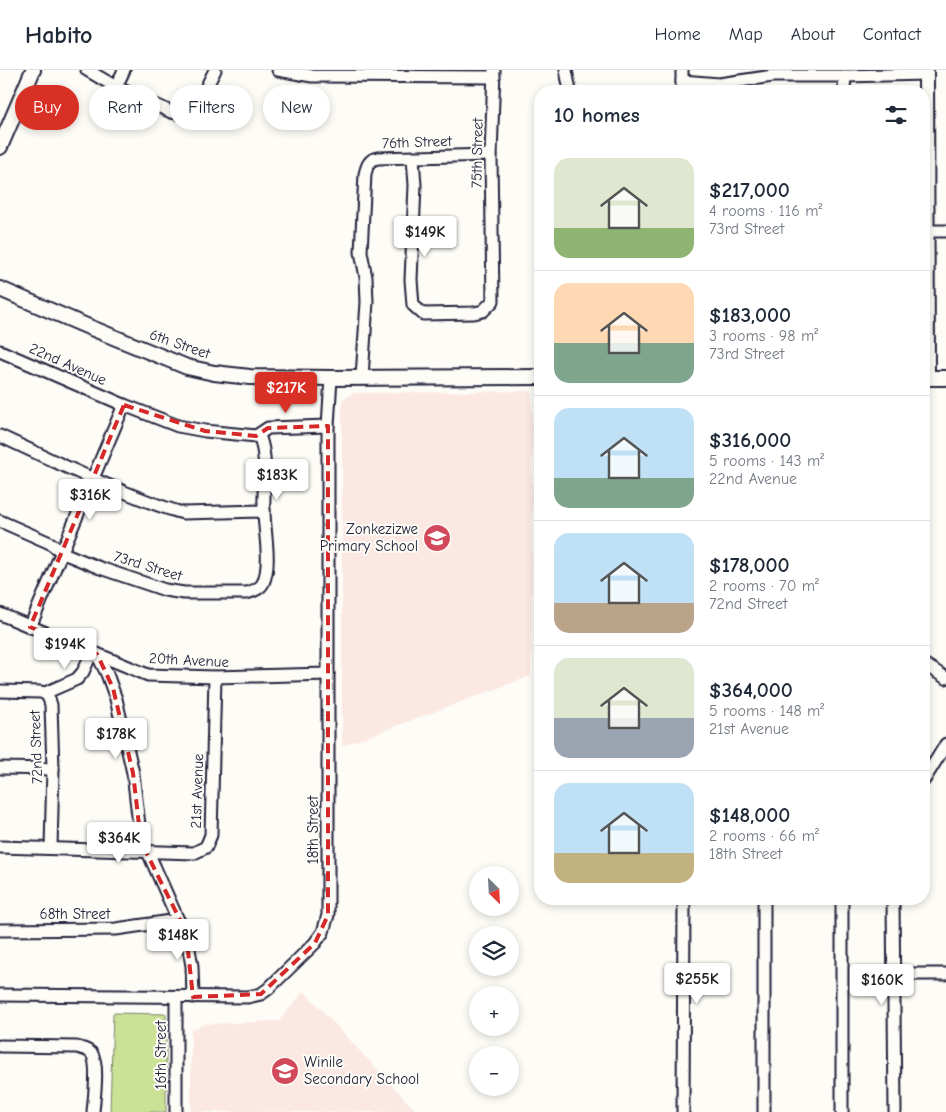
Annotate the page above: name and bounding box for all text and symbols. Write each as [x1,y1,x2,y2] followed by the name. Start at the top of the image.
[25,21,92,49] text: Habito
[654,24,701,45] text: Home
[729,24,763,45] text: Map
[791,24,835,45] text: About
[863,24,921,45] text: Contact
[15,85,79,130] chip: Buy
[89,85,160,130] chip: Rent
[170,85,253,130] chip: Filters
[263,85,330,130] chip: New
[882,101,910,129] icon: filters
[554,103,640,127] text: 10 homes
[467,117,487,188] street label: 75th Street
[382,132,453,152] street label: 76th Street
[594,178,654,238] icon: home
[709,178,790,202] text: $217,000
[709,202,822,220] text: 4 rooms · 116 m²
[390,216,460,258] pin: $149K
[709,220,784,238] text: 73rd Street
[405,223,445,241] text: $149K
[594,303,654,363] icon: home
[709,303,791,327] text: $183,000
[147,325,213,363] street label: 6th Street
[709,327,818,345] text: 3 rooms · 98 m²
[27,339,110,389] street label: 22nd Avenue
[709,345,784,363] text: 73rd Street
[251,372,321,414] pin: $217K
[266,379,306,397] text: $217K
[594,428,654,488] icon: home
[709,428,791,452] text: $316,000
[709,452,824,470] text: 5 rooms · 143 m²
[242,458,312,501] pin: $183K
[256,466,298,484] text: $183K
[709,470,797,488] text: 22nd Avenue
[55,478,125,521] pin: $316K
[69,486,111,504] text: $316K
[320,520,418,555] place label: Zonkezizwe Primary School
[422,523,452,553] school or university icon: Zonkezizwe Primary School
[112,547,185,585] street label: 73rd Street
[594,553,654,613] icon: home
[709,553,790,577] text: $178,000
[709,577,819,595] text: 2 rooms · 70 m²
[709,595,788,613] text: 72nd Street
[30,628,100,670] pin: $194K
[45,635,85,653] text: $194K
[149,649,230,671] street label: 20th Avenue
[594,678,654,738] icon: home
[709,678,793,702] text: $364,000
[709,702,824,720] text: 5 rooms · 148 m²
[26,709,46,784] street label: 72nd Street
[81,718,151,760] pin: $178K
[709,720,789,738] text: 21st Avenue
[96,725,136,743] text: $178K
[187,753,207,829] street label: 21st Avenue
[304,795,322,864] street label: 18th Street
[594,803,654,863] icon: home
[709,803,790,827] text: $148,000
[84,822,154,864] pin: $364K
[709,827,819,845] text: 2 rooms · 66 m²
[98,829,140,847] text: $364K
[709,845,782,863] text: 18th Street
[469,866,519,916] north arrow
[469,866,519,1096] map controls
[40,905,111,923] street label: 68th Street
[143,918,213,961] pin: $148K
[158,926,198,944] text: $148K
[469,926,519,976] button: layers
[662,962,732,1005] pin: $255K
[847,964,917,1006] pin: $160K
[675,970,719,988] text: $255K
[861,971,903,989] text: $160K
[469,986,519,1036] button: +
[152,1020,170,1089] street label: 16th Street
[469,1046,519,1096] button: −
[304,1053,419,1088] place label: Winile Secondary School
[270,1056,300,1086] school or university icon: Winile Secondary School

